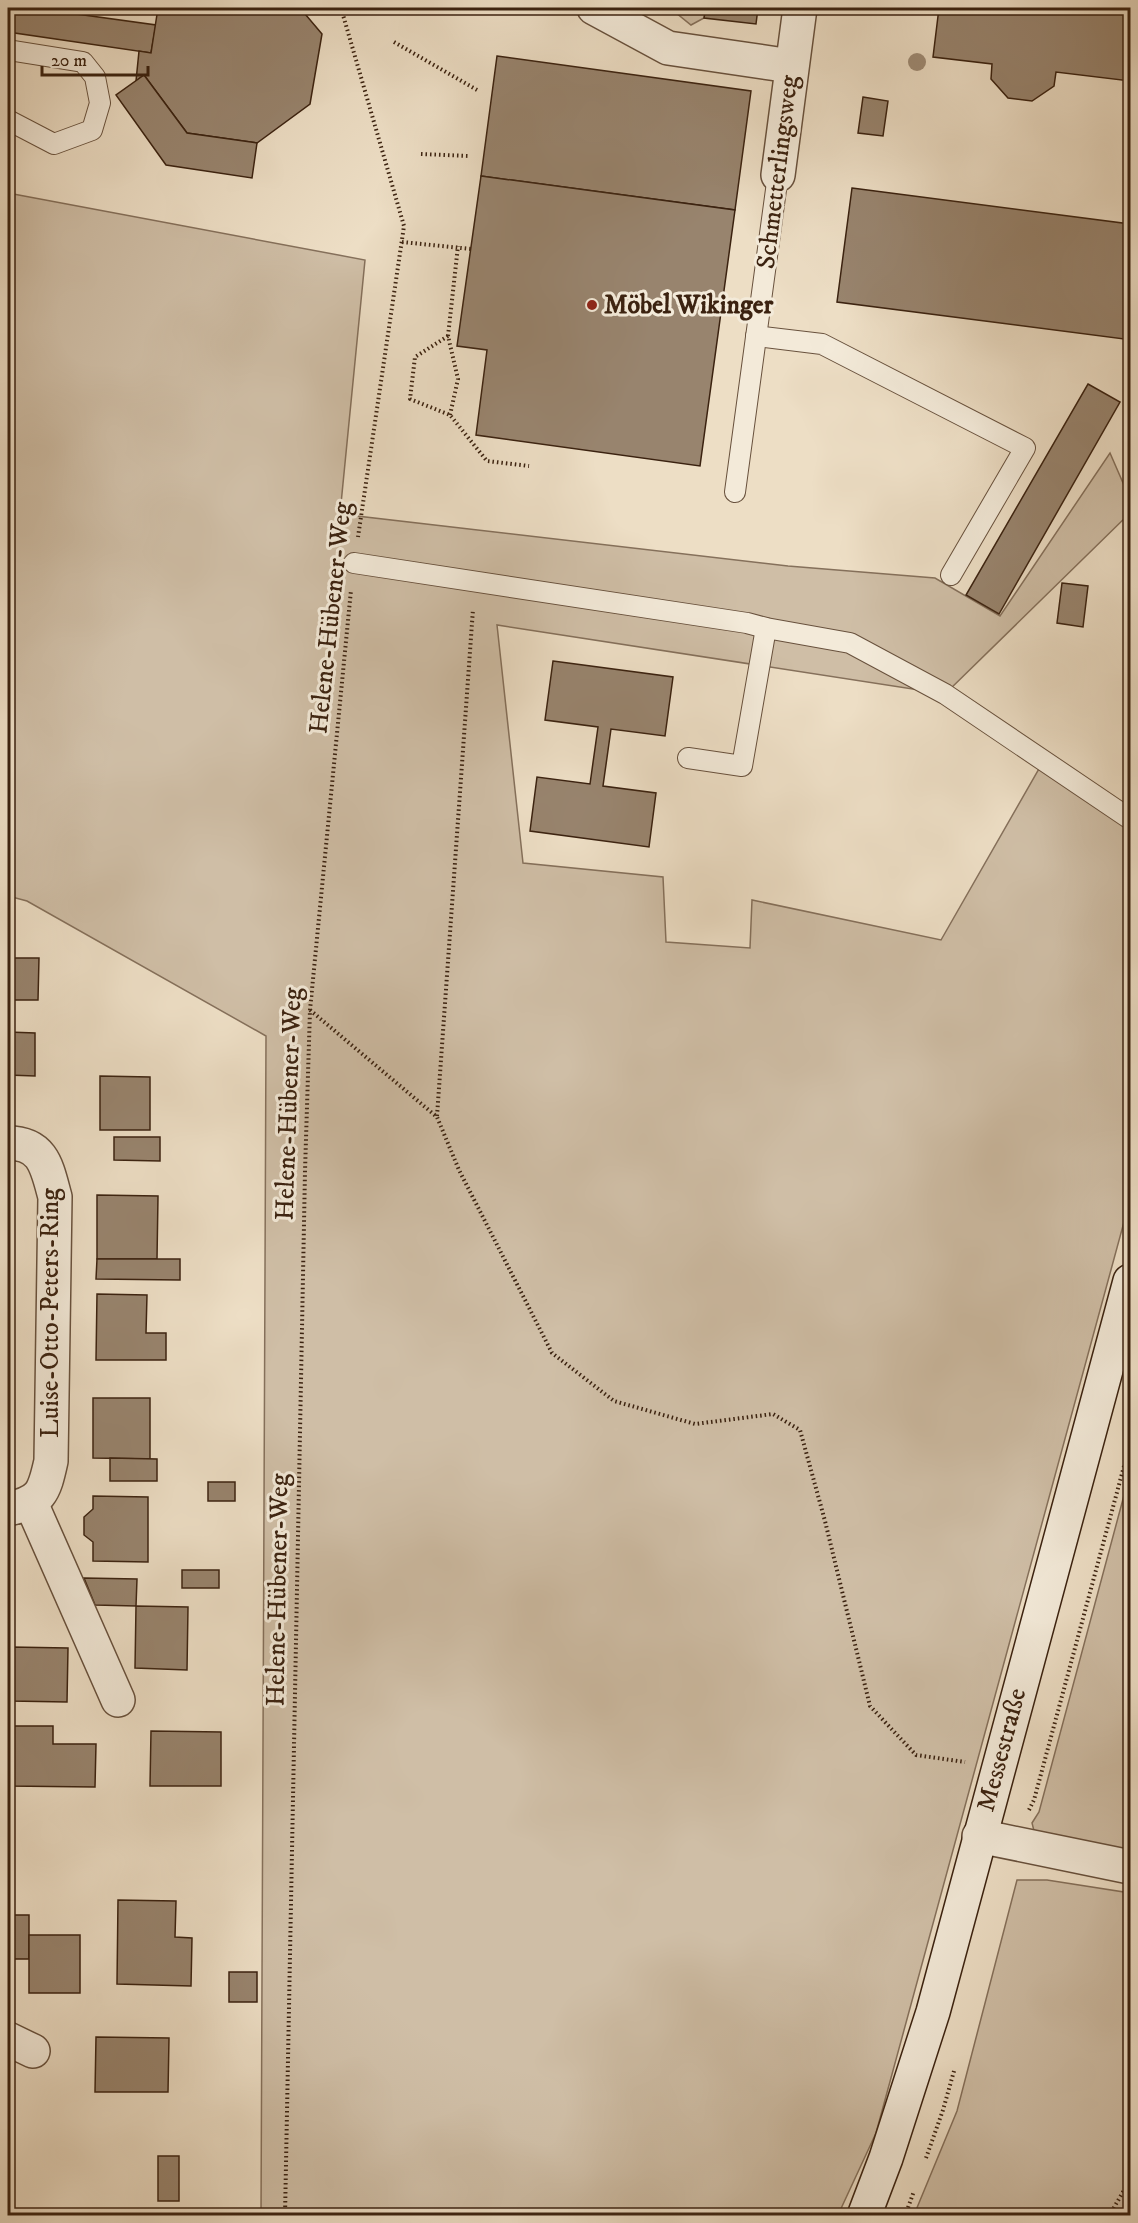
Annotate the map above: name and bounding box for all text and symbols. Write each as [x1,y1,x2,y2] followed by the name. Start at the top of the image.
[42,39,148,77] scale bar
[51,50,87,72] text: 20 m
[750,73,806,271] street label: Schmetterlingsweg
[604,289,773,322] place label: Möbel Wikinger
[585,298,599,312] marker: Möbel Wikinger
[302,500,360,736] street label: Helene-Hübener-Weg
[268,987,310,1221] street label: Helene-Hübener-Weg
[34,1188,67,1438] street label: Luise-Otto-Peters-Ring
[259,1473,297,1707] street label: Helene-Hübener-Weg
[970,1685,1034,1815] street label: Messestraße

